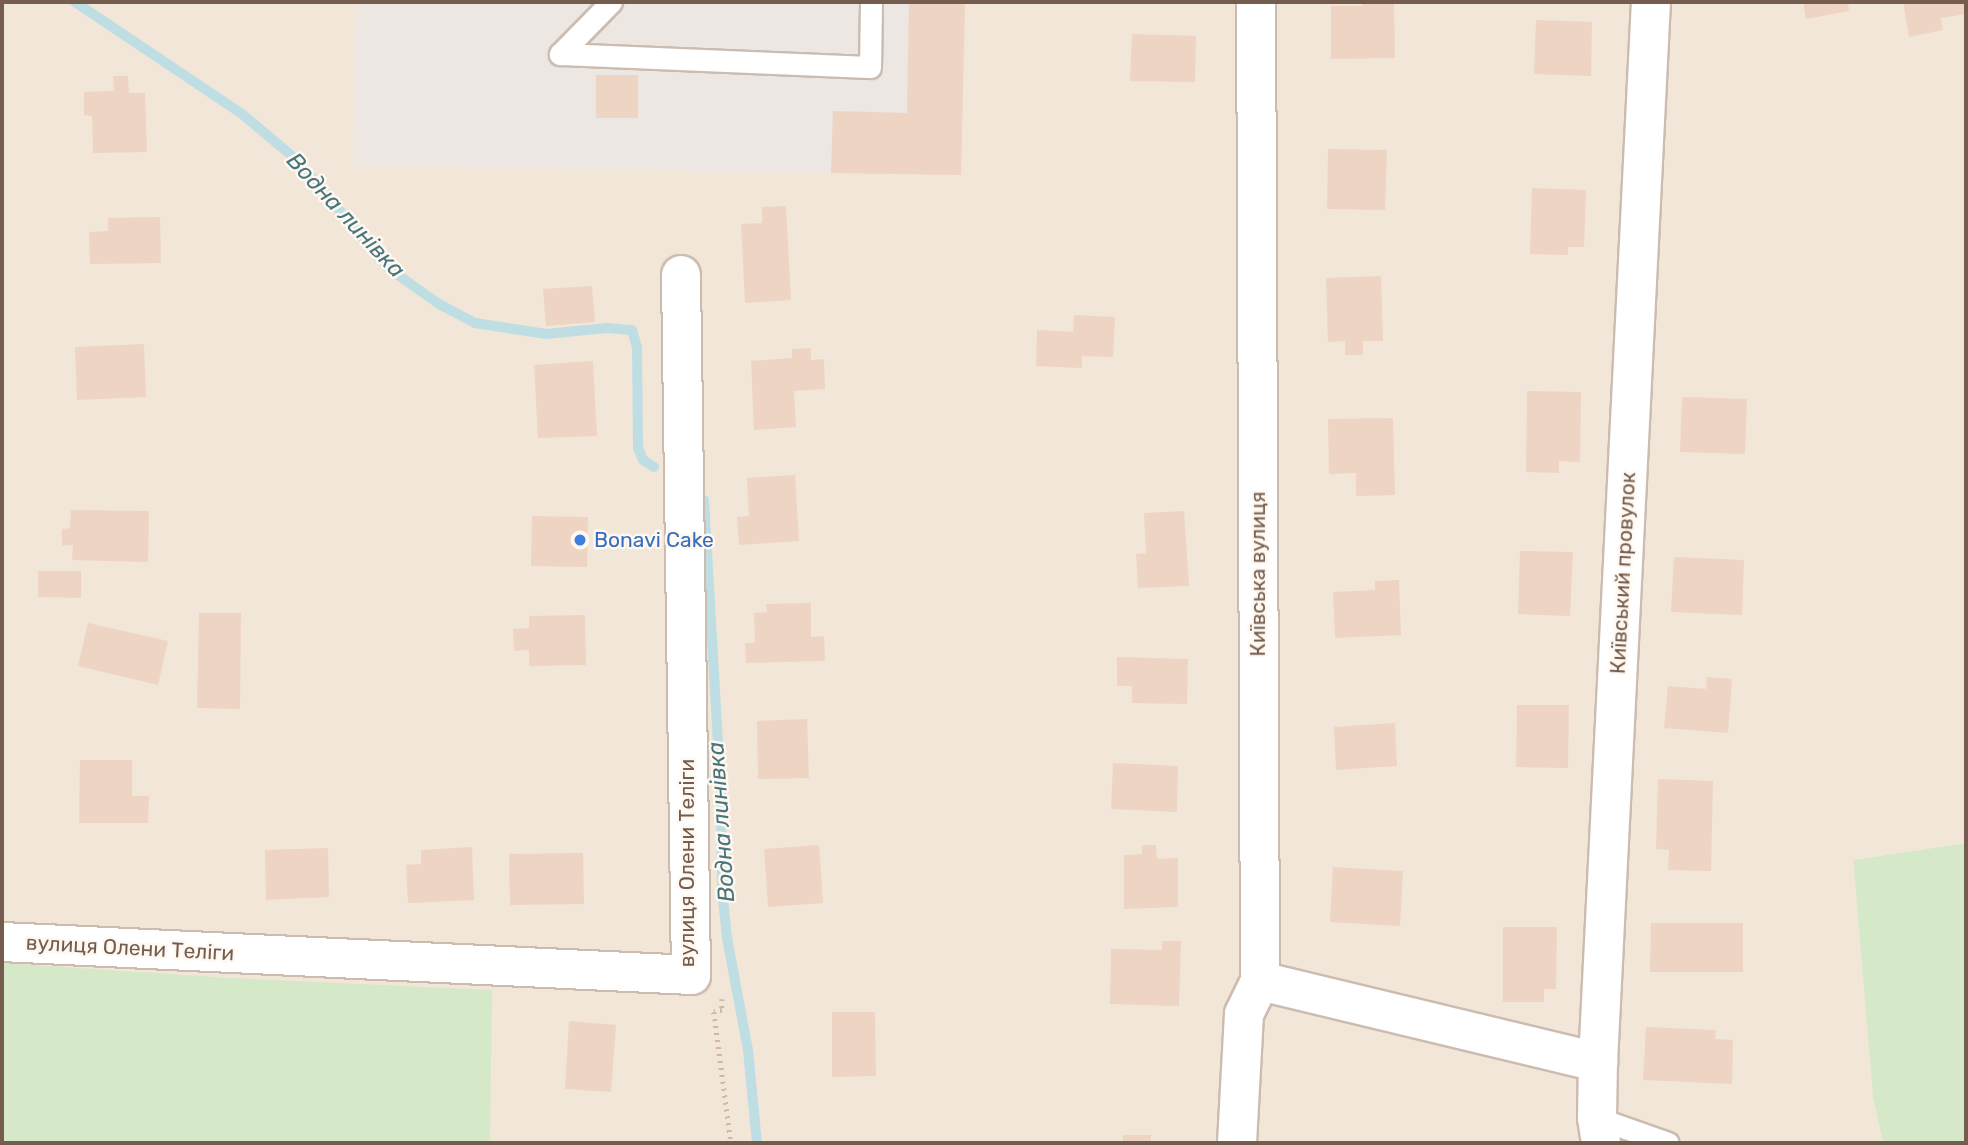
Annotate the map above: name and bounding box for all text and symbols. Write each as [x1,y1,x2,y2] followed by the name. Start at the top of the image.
[281,147,411,283] water label: Водна линівка
[1605,471,1641,675] street label: Київський провулок
[1245,491,1271,657] street label: Київська вулиця
[594,527,714,553] place label: Bonavi Cake
[572,532,588,548] marker: Bonavi Cake
[702,741,740,903] water label: Водна линівка
[674,759,700,967] street label: вулиця Олени Теліги
[25,930,235,966] street label: вулиця Олени Теліги

